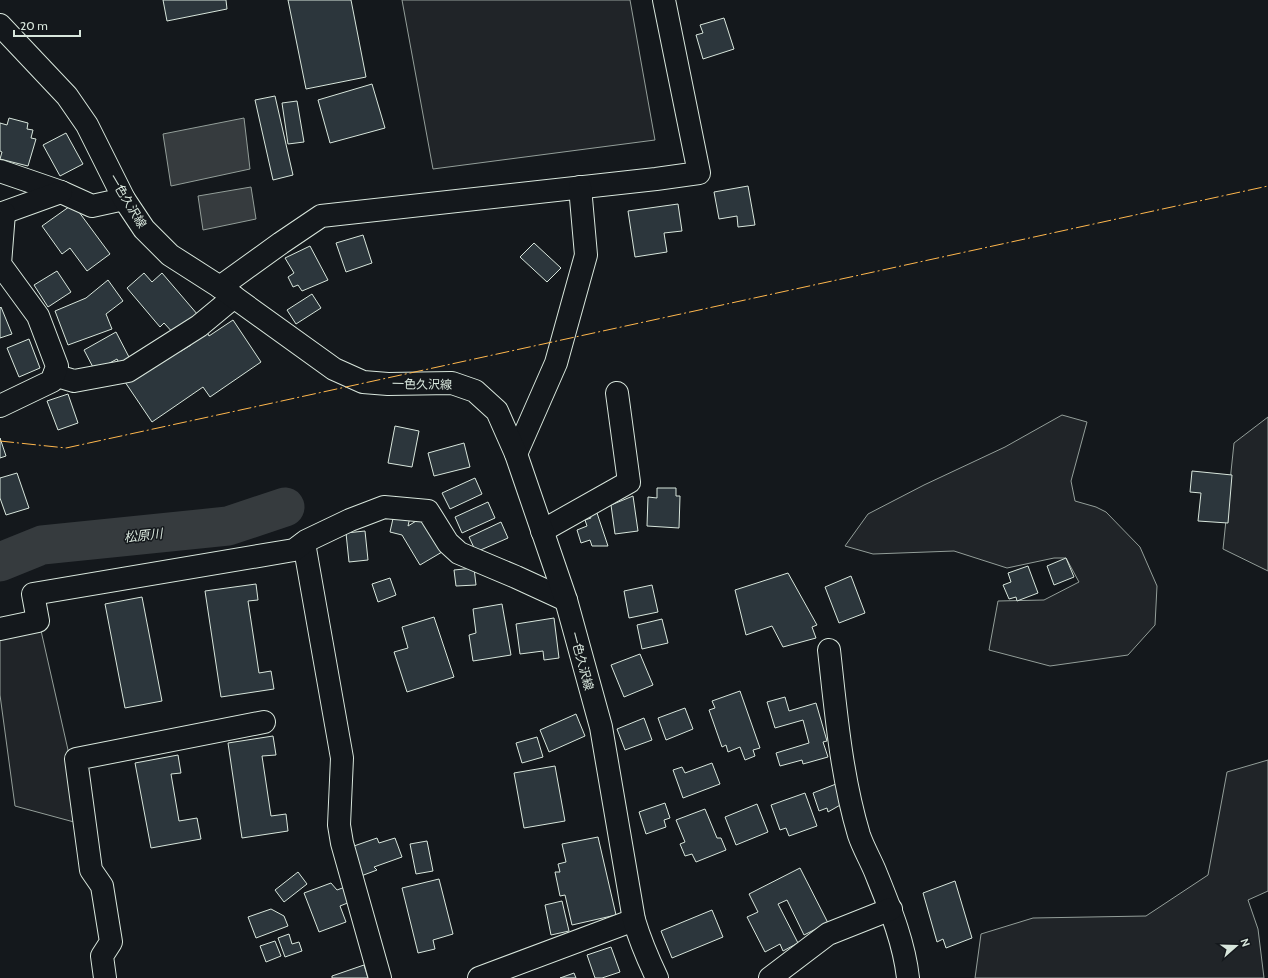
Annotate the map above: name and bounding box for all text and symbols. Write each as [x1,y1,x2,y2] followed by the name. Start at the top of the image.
[14,12,80,38] scale bar
[20,18,48,33] text: 20 m
[106,171,150,231] street label: 一色久沢線
[392,376,452,392] street label: 一色久沢線
[123,525,165,545] water label: 松原川
[567,630,597,692] street label: 一色久沢線
[1216,926,1256,966] north arrow
[1237,937,1253,949] text: N

